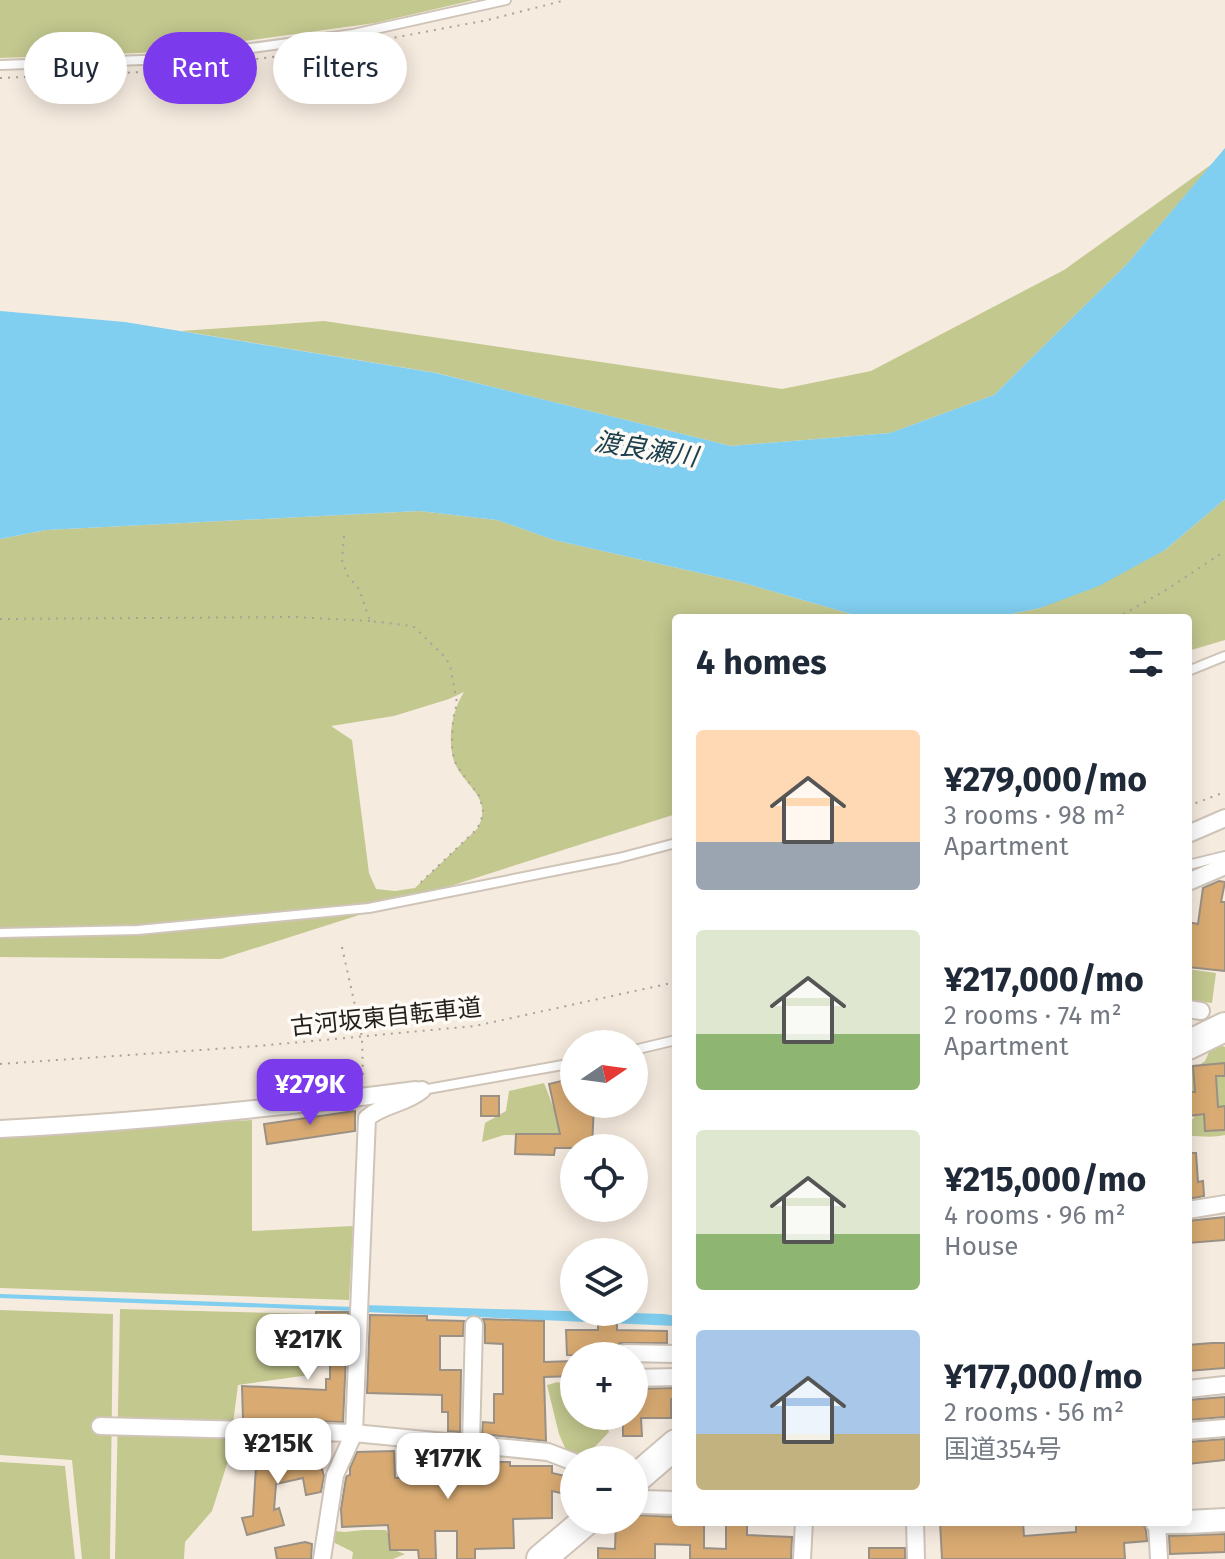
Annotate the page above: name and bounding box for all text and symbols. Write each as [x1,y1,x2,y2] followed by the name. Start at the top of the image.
[24,32,127,104] chip: Buy
[143,32,257,104] chip: Rent
[273,32,407,104] chip: Filters
[592,426,703,473] water label: 渡良瀬川
[1124,640,1168,684] icon: filters
[696,642,827,683] text: 4 homes
[944,759,1147,800] text: ¥279,000/mo
[760,762,856,858] icon: home
[944,800,1125,831] text: 3 rooms · 98 m²
[944,831,1069,862] text: Apartment
[944,959,1144,1000] text: ¥217,000/mo
[760,962,856,1058] icon: home
[289,993,483,1041] street label: 古河坂東自転車道
[944,1000,1122,1031] text: 2 rooms · 74 m²
[560,1030,648,1118] north arrow
[560,1030,648,1534] map controls
[944,1031,1069,1062] text: Apartment
[254,1059,366,1127] pin: ¥279K
[275,1069,345,1100] text: ¥279K
[560,1134,648,1222] button: locate
[944,1159,1146,1200] text: ¥215,000/mo
[760,1162,856,1258] icon: home
[944,1200,1126,1231] text: 4 rooms · 96 m²
[944,1231,1018,1262] text: House
[560,1238,648,1326] button: layers
[252,1314,364,1382] pin: ¥217K
[274,1324,342,1355] text: ¥217K
[560,1342,648,1430] button: +
[944,1356,1143,1397] text: ¥177,000/mo
[760,1362,856,1458] icon: home
[944,1397,1124,1428] text: 2 rooms · 56 m²
[222,1418,334,1486] pin: ¥215K
[243,1428,313,1459] text: ¥215K
[392,1433,504,1501] pin: ¥177K
[944,1434,1062,1465] text: 国道354号
[415,1443,481,1474] text: ¥177K
[560,1446,648,1534] button: −

